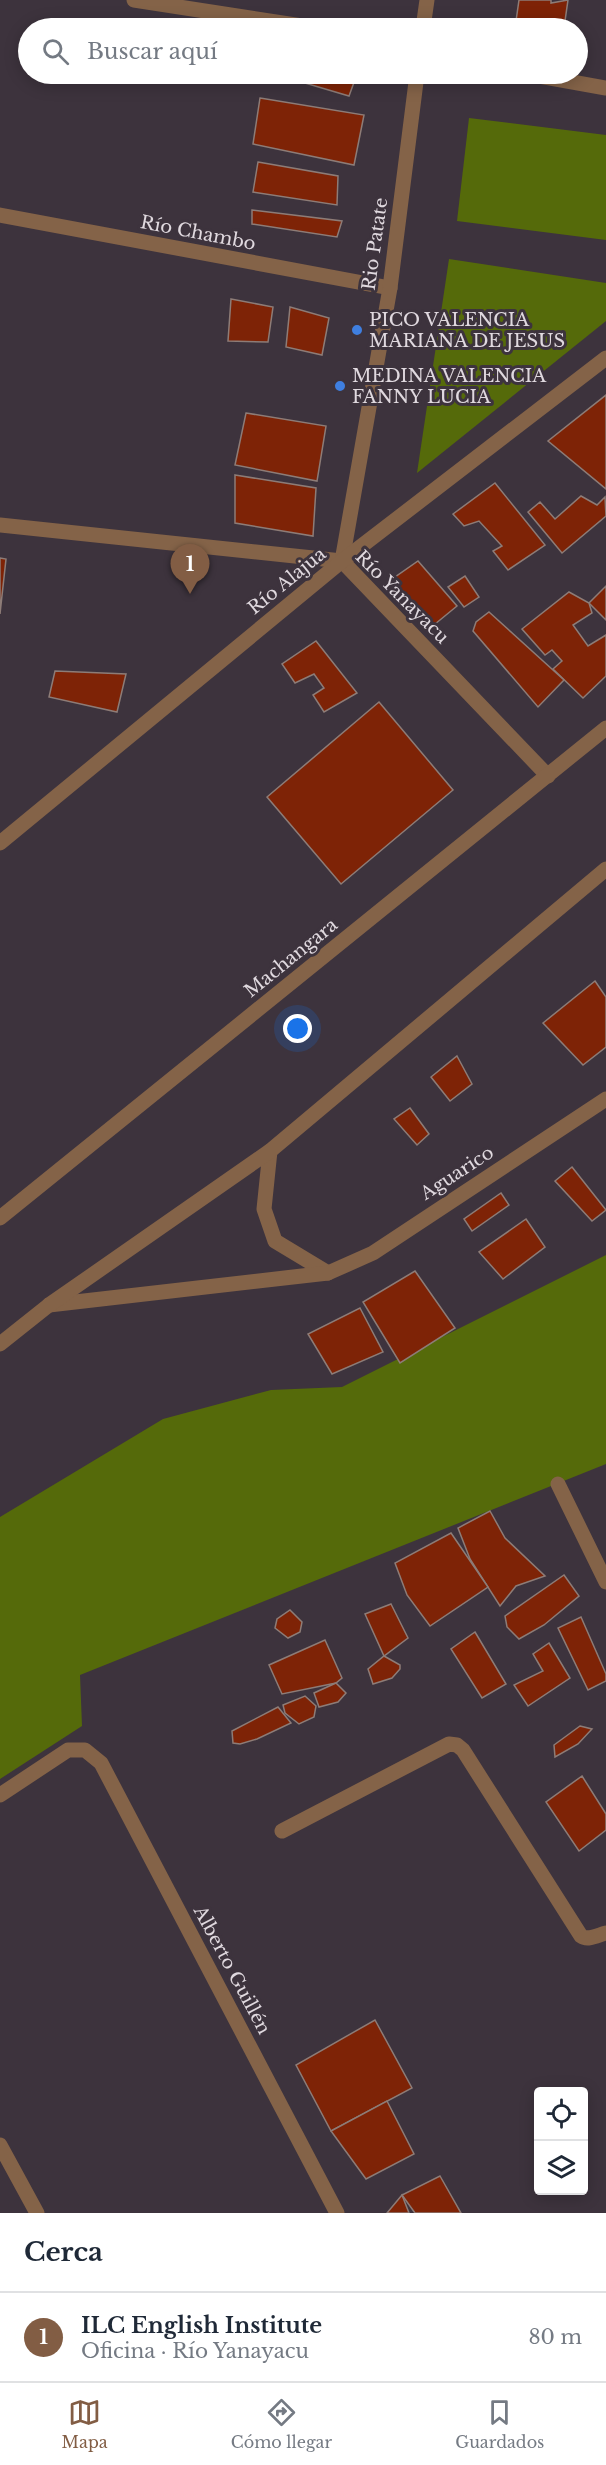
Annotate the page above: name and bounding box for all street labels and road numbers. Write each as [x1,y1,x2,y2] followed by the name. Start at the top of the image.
[358,196,392,292] street label: Rio Patate
[139,211,257,255] street label: Río Chambo
[244,543,330,619] street label: Río Alajua
[351,546,453,648] street label: Río Yanayacu
[240,914,342,1002] street label: Machangara
[415,1141,498,1205] street label: Aguarico
[188,1901,275,2038] street label: Alberto Guillén

